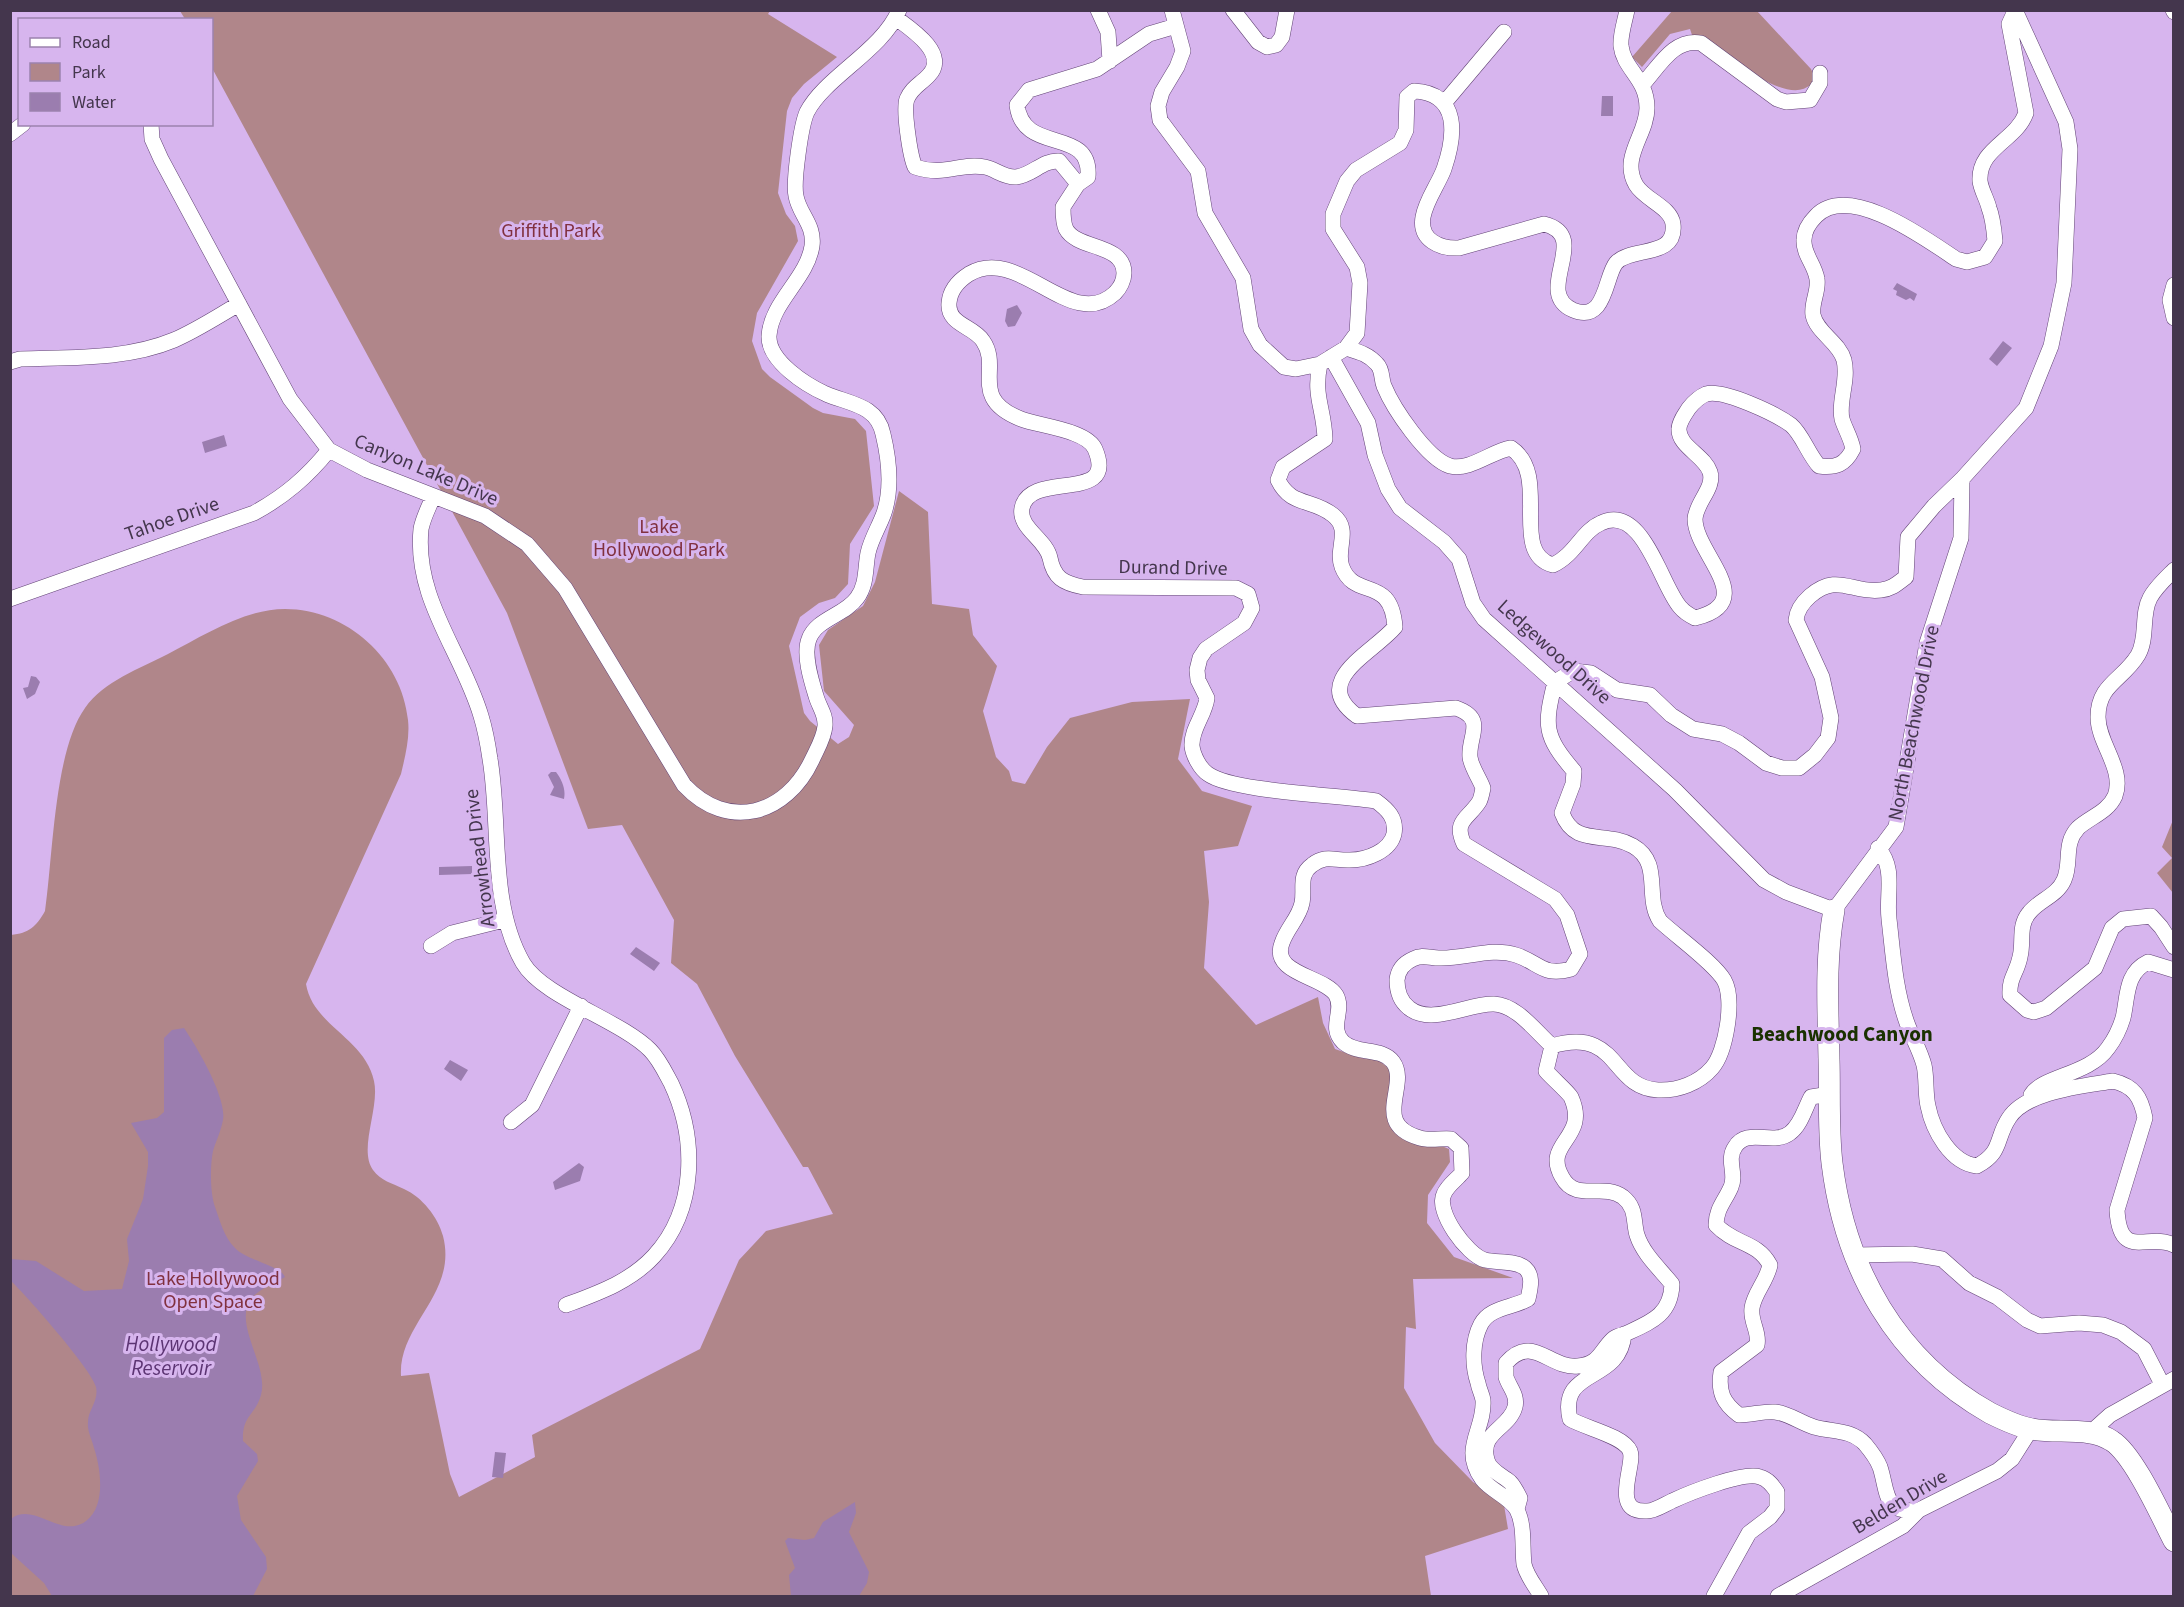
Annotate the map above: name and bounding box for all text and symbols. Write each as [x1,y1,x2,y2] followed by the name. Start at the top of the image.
[18,18,213,126] legend
[72,30,111,55] text: Road
[72,60,106,85] text: Park
[72,90,116,115] text: Water
[501,217,601,245] park label: Griffith Park
[350,427,502,513] street label: Canyon Lake Drive
[121,490,223,548] street label: Tahoe Drive
[593,513,725,564] park label: Lake Hollywood Park
[1118,553,1228,583] street label: Durand Drive
[1491,593,1617,711] street label: Ledgewood Drive
[1881,623,1947,823] street label: North Beachwood Drive
[458,787,502,929] street label: Arrowhead Drive
[1751,1019,1933,1049] district label: Beachwood Canyon
[146,1265,280,1316] park label: Lake Hollywood Open Space
[125,1329,217,1383] water label: Hollywood Reservoir
[1847,1463,1953,1541] street label: Belden Drive

